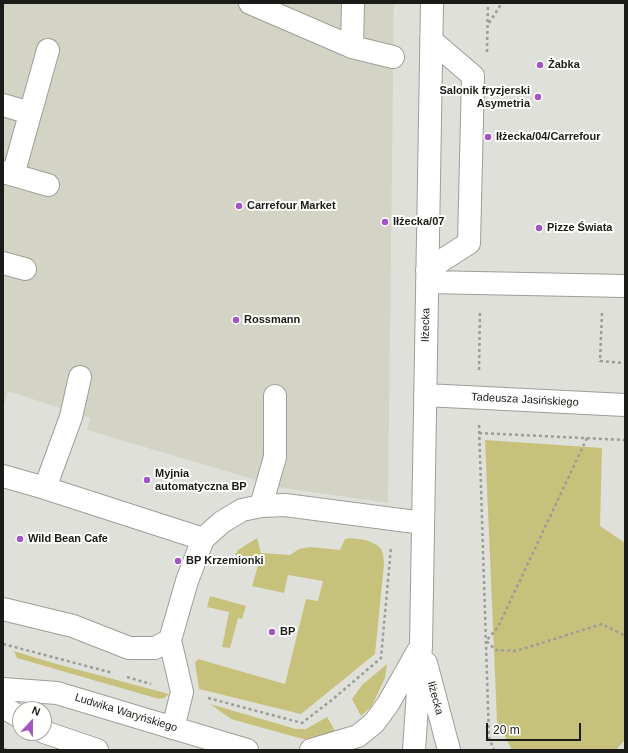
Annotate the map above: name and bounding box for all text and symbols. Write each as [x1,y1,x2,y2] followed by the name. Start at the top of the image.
[548,58,580,72] place label: Żabka
[535,60,545,70] marker: Żabka
[440,84,530,110] place label: Salonik fryzjerski Asymetria
[533,92,543,102] marker: Salonik fryzjerski Asymetria
[496,130,601,144] place label: Iłżecka/04/Carrefour
[483,132,493,142] marker: Iłżecka/04/Carrefour
[247,199,336,213] place label: Carrefour Market
[234,201,244,211] marker: Carrefour Market
[393,215,444,229] place label: Iłżecka/07
[380,217,390,227] marker: Iłżecka/07
[547,221,612,235] place label: Pizze Świata
[534,223,544,233] marker: Pizze Świata
[419,308,433,342] street label: Iłżecka
[244,313,300,327] place label: Rossmann
[231,315,241,325] marker: Rossmann
[471,391,579,409] street label: Tadeusza Jasińskiego
[155,467,247,493] place label: Myjnia automatyczna BP
[142,475,152,485] marker: Myjnia automatyczna BP
[28,532,108,546] place label: Wild Bean Cafe
[15,534,25,544] marker: Wild Bean Cafe
[186,554,264,568] place label: BP Krzemionki
[173,556,183,566] marker: BP Krzemionki
[280,625,295,639] place label: BP
[267,627,277,637] marker: BP
[424,680,446,716] street label: Iłżecka
[73,691,179,735] street label: Ludwika Waryńskiego
[12,701,52,741] north arrow
[30,704,42,718] text: N
[488,715,583,741] scale bar
[493,723,520,737] text: 20 m

